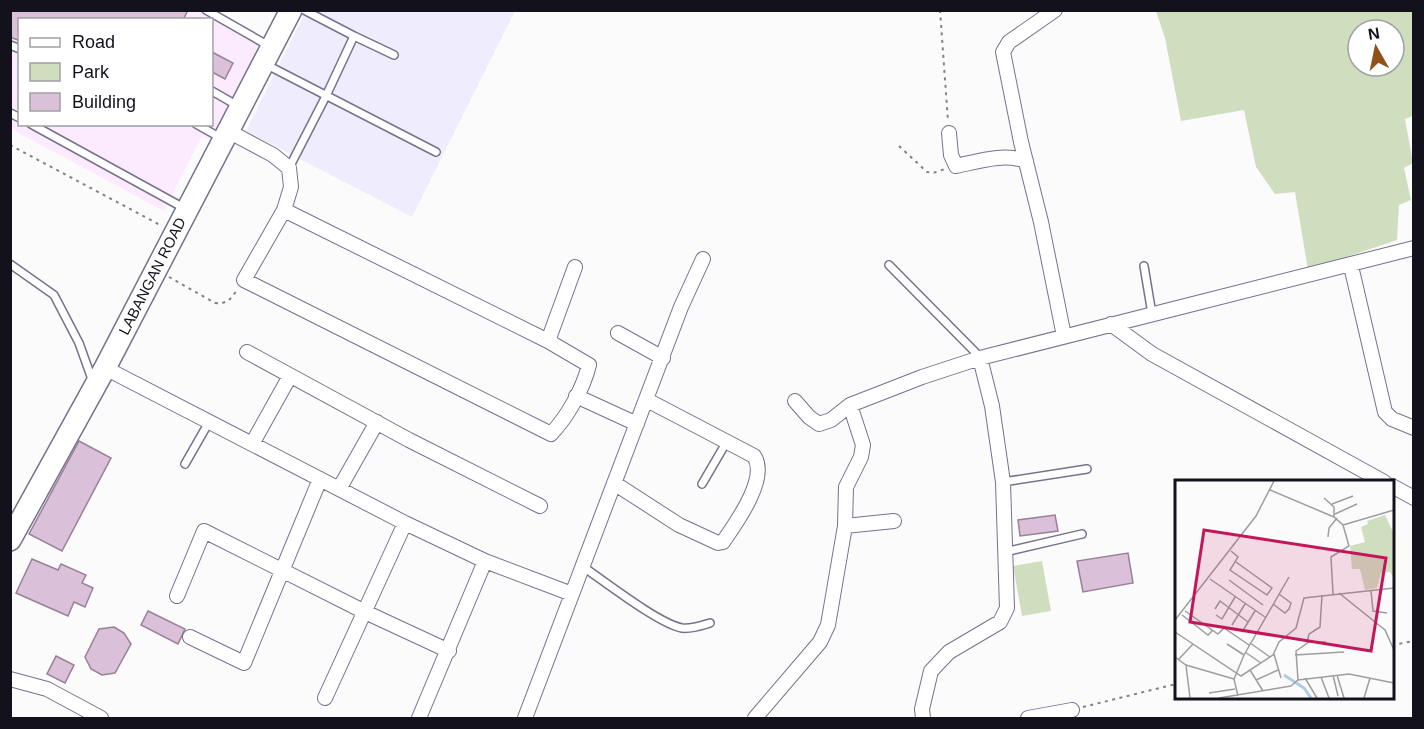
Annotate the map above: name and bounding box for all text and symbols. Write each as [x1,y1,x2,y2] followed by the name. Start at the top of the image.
[18,18,213,126] legend
[1346,18,1406,78] north arrow
[1367,24,1381,43] text: N
[72,32,115,52] text: Road
[72,62,110,82] text: Park
[72,92,136,112] text: Building
[115,214,189,337] street label: LABANGAN ROAD
[1175,480,1394,699] inset map

